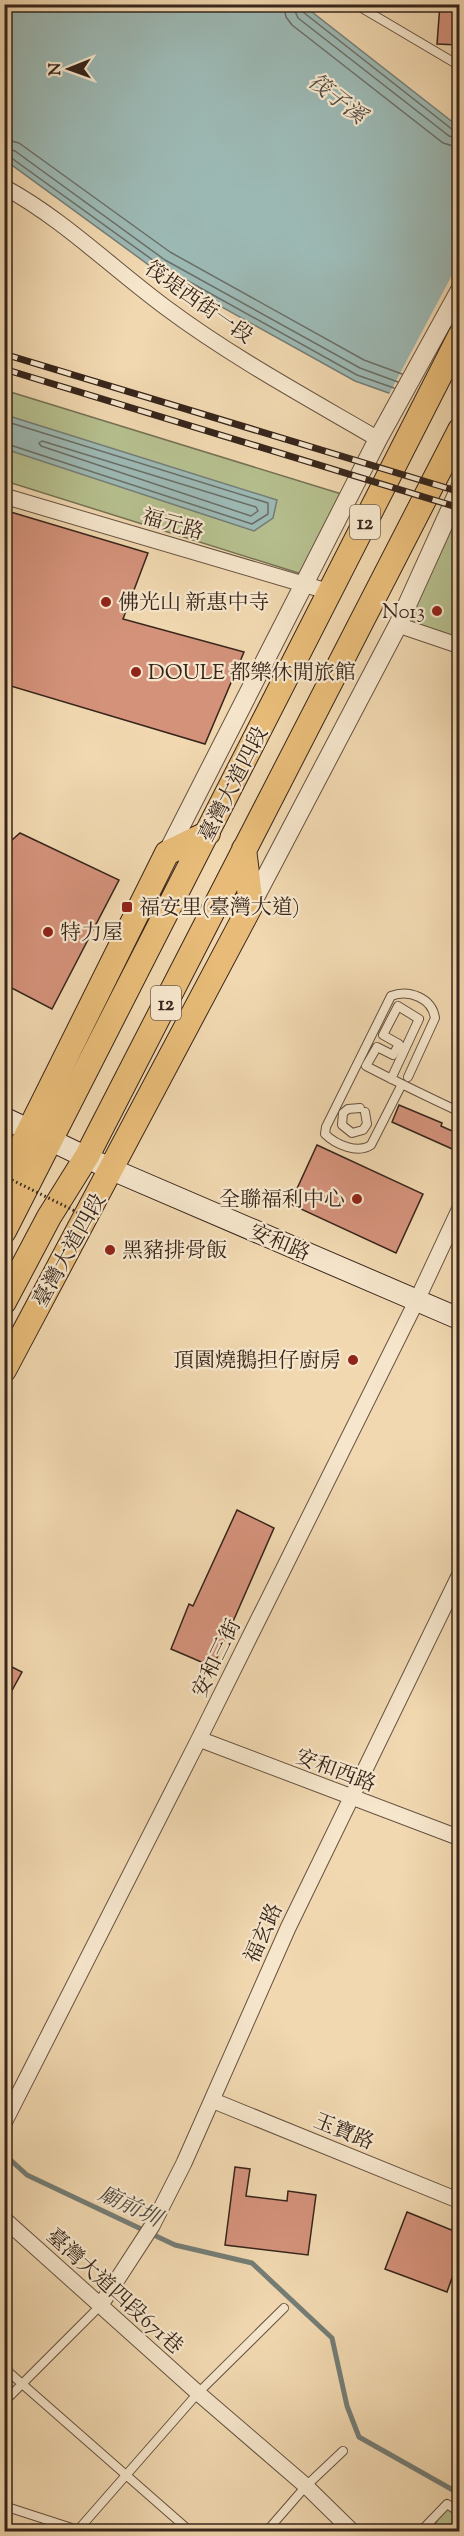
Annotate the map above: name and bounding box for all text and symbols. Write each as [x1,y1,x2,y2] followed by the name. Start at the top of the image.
[39,39,99,99] north arrow
[45,62,68,76] text: N
[300,67,374,135] water label: 筏子溪
[138,255,258,352] street label: 筏堤西街一段
[138,503,207,549] street label: 福元路
[350,505,380,539] road number: 12
[118,589,269,619] place label: 佛光山 新惠中寺
[99,595,113,609] marker: 佛光山 新惠中寺
[382,598,425,628] place label: N013
[430,604,444,618] marker: N013
[148,659,355,689] place label: DOULE 都樂休閒旅館
[129,665,143,679] marker: DOULE 都樂休閒旅館
[193,722,277,848] street label: 臺灣大道四段
[139,894,300,924] place label: 福安里(臺灣大道)
[120,900,134,914] marker: 福安里(臺灣大道)
[60,919,123,949] place label: 特力屋
[41,925,55,939] marker: 特力屋
[151,986,181,1020] road number: 12
[219,1186,345,1216] place label: 全聯福利中心
[27,1189,114,1313] street label: 臺灣大道四段
[350,1192,364,1206] marker: 全聯福利中心
[244,1218,314,1270] street label: 安和路
[122,1237,227,1267] place label: 黑豬排骨飯
[103,1243,117,1257] marker: 黑豬排骨飯
[173,1347,341,1377] place label: 頂園燒鵝担仔廚房
[346,1353,360,1367] marker: 頂園燒鵝担仔廚房
[186,1615,250,1703] street label: 安和三街
[291,1743,380,1801] street label: 安和西路
[238,1899,291,1969] street label: 福玄路
[308,2107,378,2159] street label: 玉寶路
[92,2179,169,2238] water label: 廟前圳
[39,2223,189,2362] street label: 臺灣大道四段671巷

